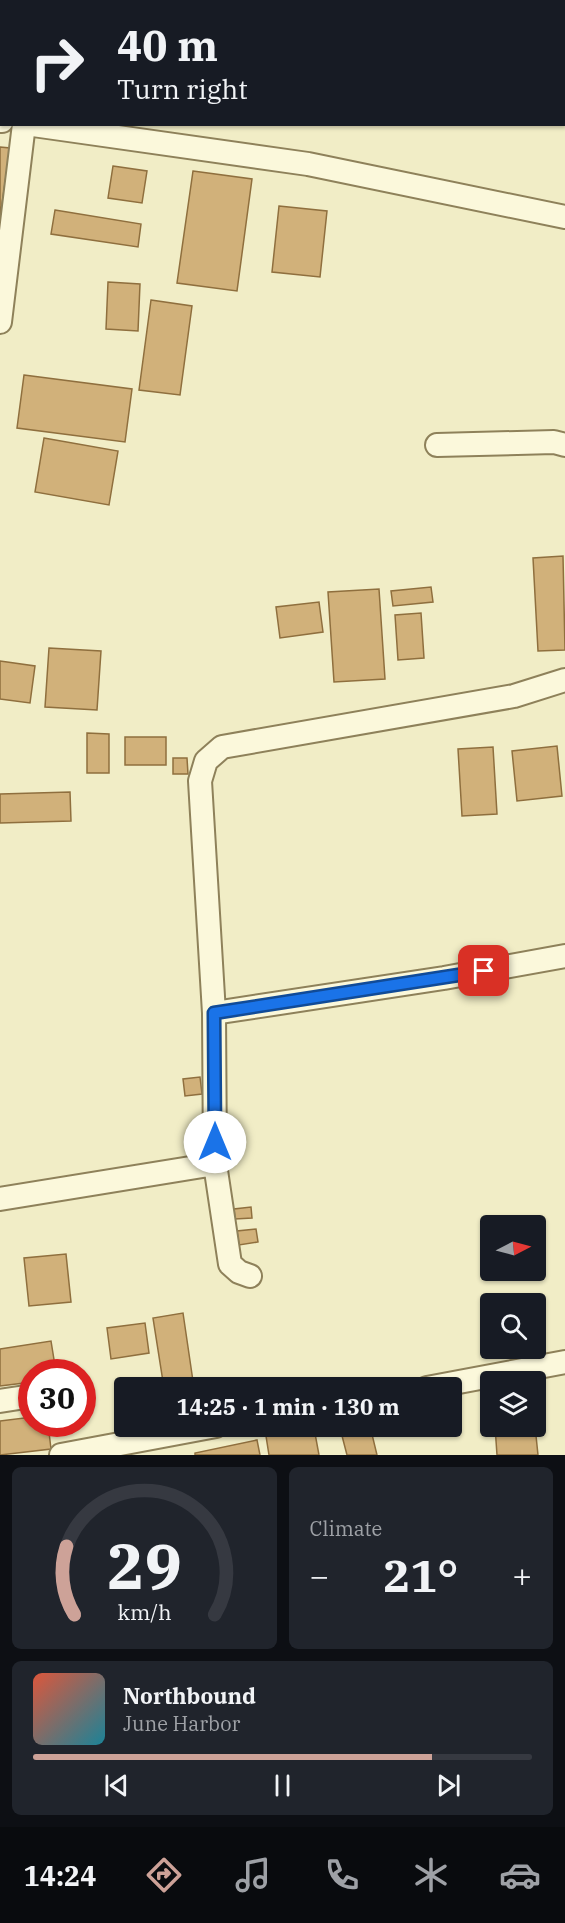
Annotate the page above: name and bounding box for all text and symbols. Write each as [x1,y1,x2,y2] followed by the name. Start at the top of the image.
[117,18,218,73] text: 40 m
[18,24,96,102] icon: right
[117,71,248,106] text: Turn right
[458,945,509,996] pin
[467,954,500,987] icon: arrive
[183,1110,247,1174] position arrow
[480,1215,546,1281] north arrow
[480,1215,546,1437] map controls
[480,1293,546,1359] button: search
[18,1359,96,1437] speed limit sign: 30
[480,1371,546,1437] button: layers
[176,1392,400,1421] text: 14:25 · 1 min · 130 m
[310,1515,382,1542] text: Climate
[107,1525,182,1606] text: 29
[383,1546,458,1604] text: 21°
[310,1554,329,1597] text: −
[512,1554,532,1597] text: +
[117,1598,171,1626] text: km/h
[123,1681,256,1710] text: Northbound
[123,1710,240,1737] text: June Harbor
[100,1769,133,1802] icon: previous
[266,1769,299,1802] icon: pause
[432,1769,465,1802] icon: next
[143,1854,185,1896] icon: directions
[232,1854,274,1896] icon: music
[321,1854,363,1896] icon: phone
[410,1854,452,1896] icon: climate
[499,1854,541,1896] icon: car
[24,1858,96,1893] text: 14:24

